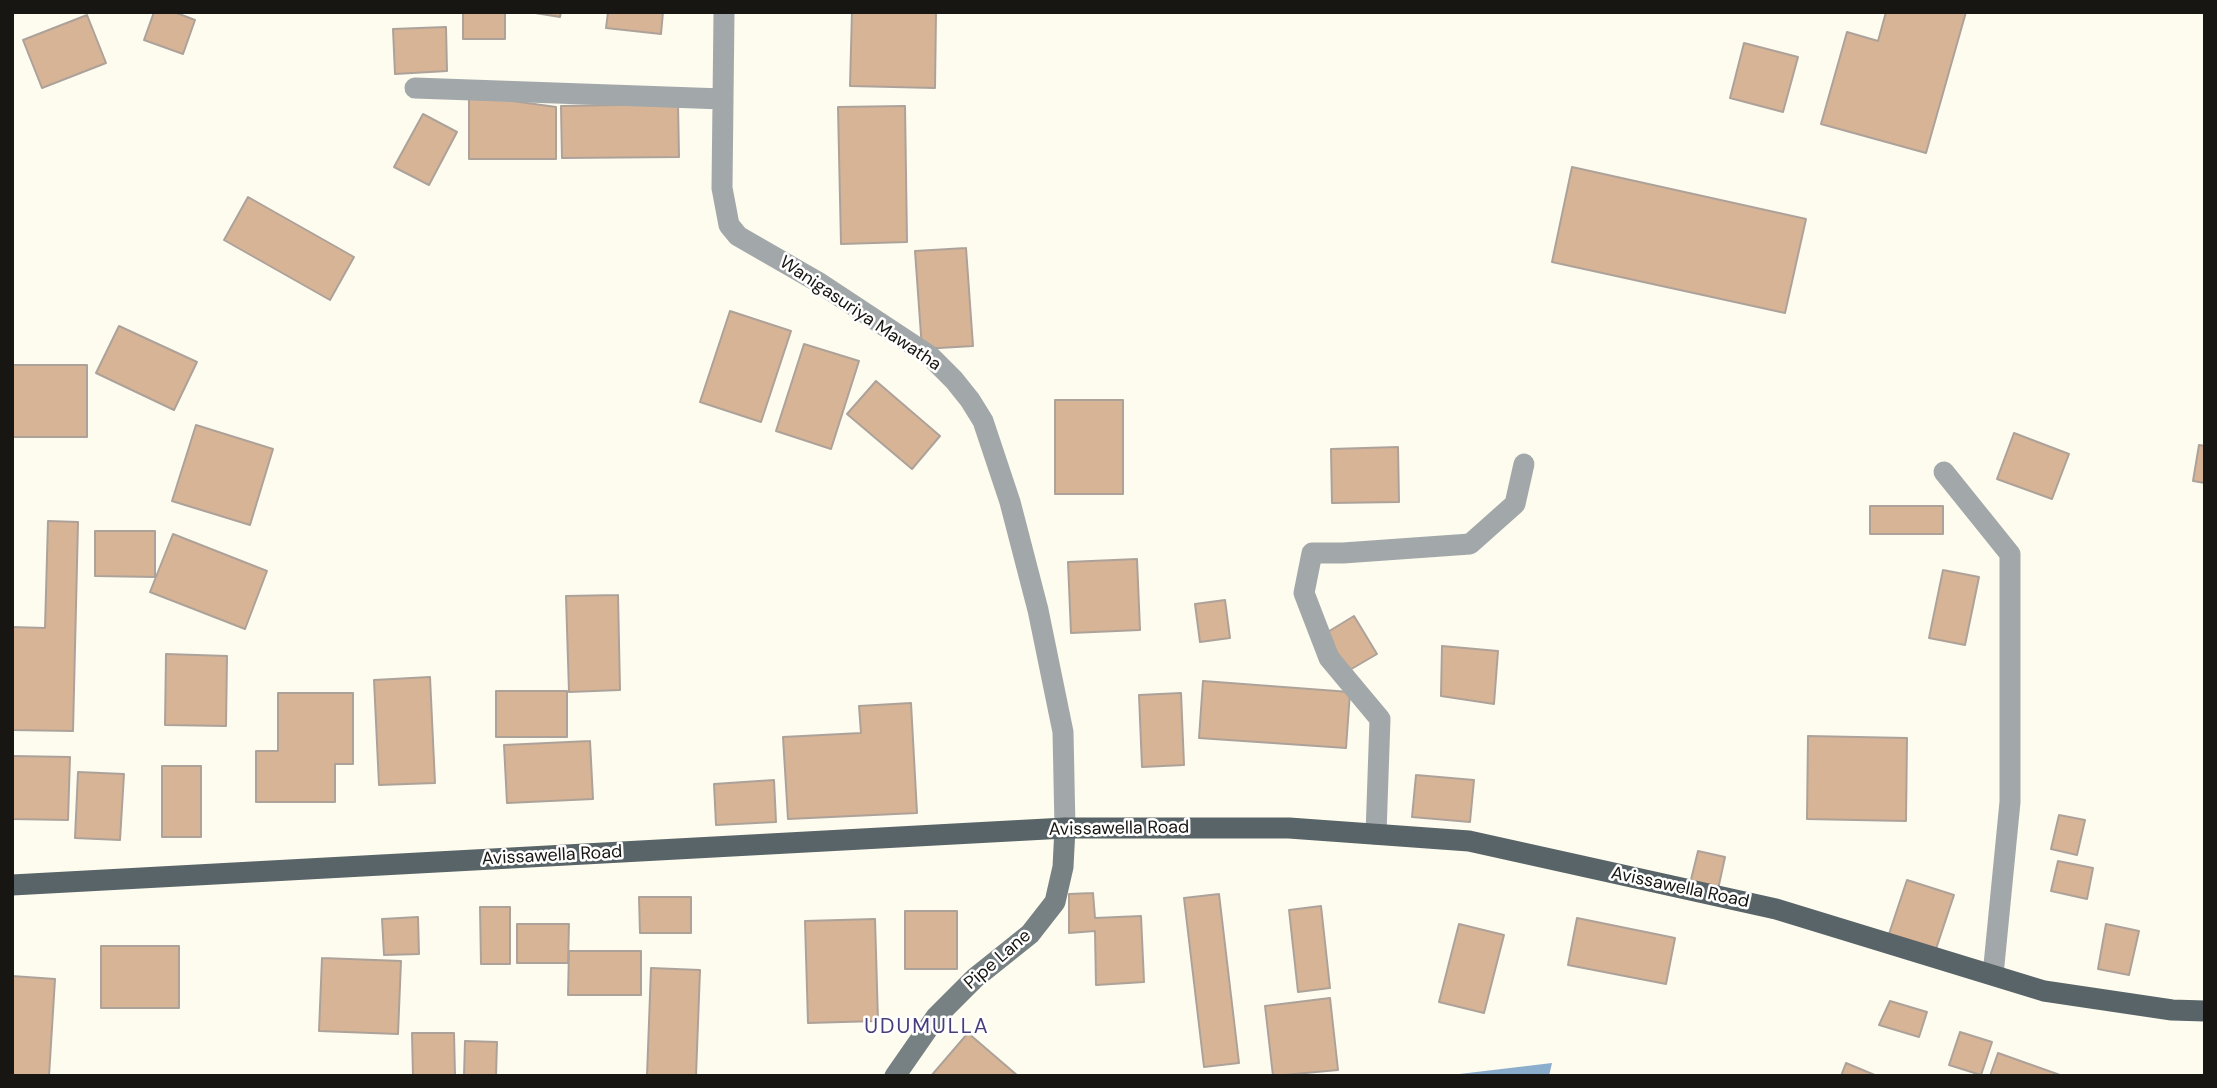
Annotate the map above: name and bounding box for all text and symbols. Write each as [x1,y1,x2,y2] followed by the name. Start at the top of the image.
[775,252,945,376] street label: Wanigasuriya Mawatha
[1048,817,1190,841] street label: Avissawella Road
[481,842,623,870] street label: Avissawella Road
[1609,863,1751,913] street label: Avissawella Road
[960,925,1036,995] street label: Pipe Lane
[865,1014,989,1040] district label: UDUMULLA

